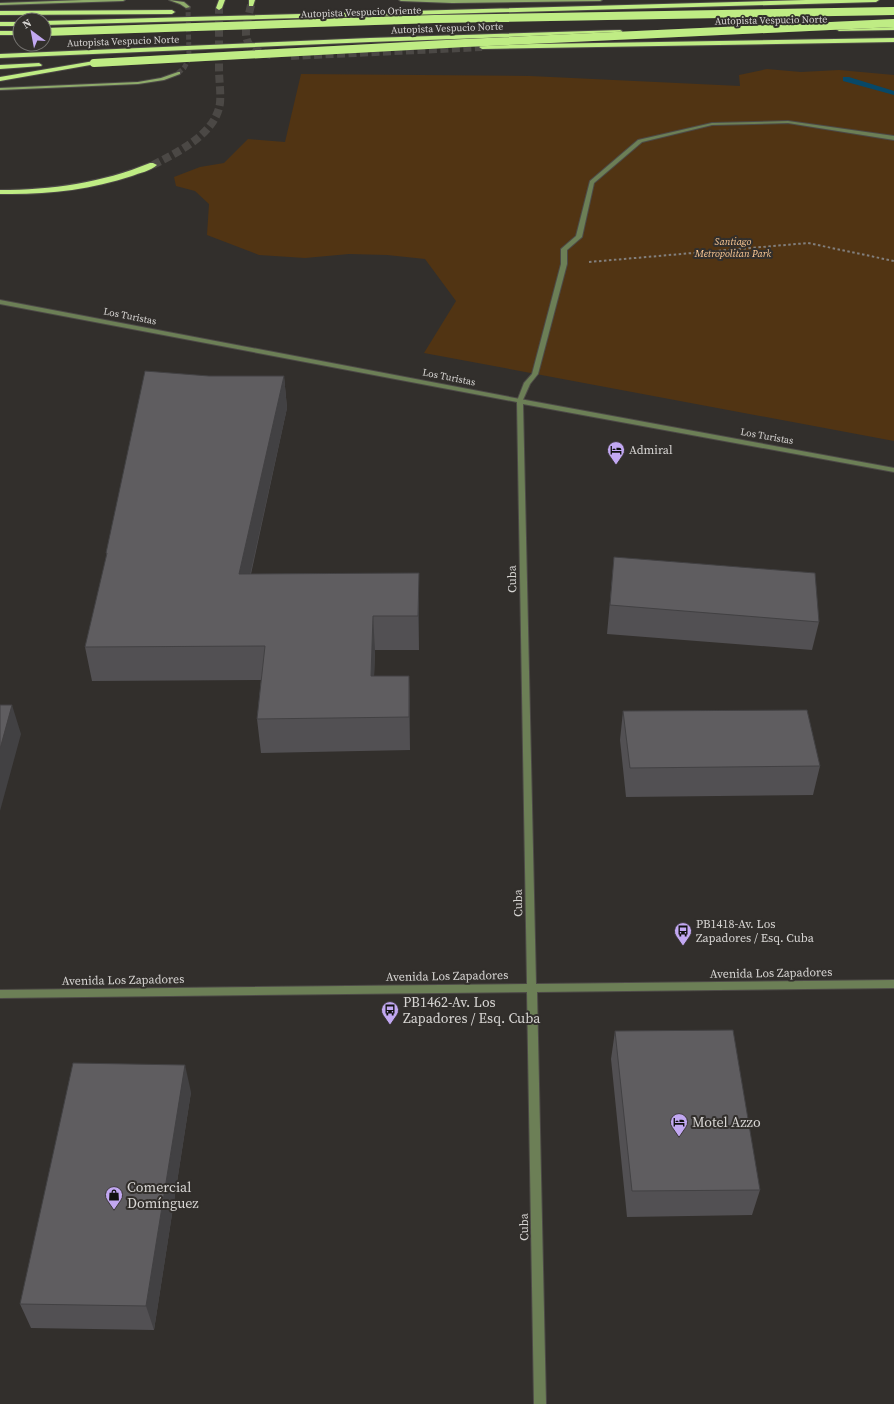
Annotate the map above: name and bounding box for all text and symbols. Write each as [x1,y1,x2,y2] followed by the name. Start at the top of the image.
[300,3,422,21] street label: Autopista Vespucio Oriente
[12,12,52,52] north arrow
[715,13,827,27] street label: Autopista Vespucio Norte
[20,15,34,32] text: N
[391,20,503,36] street label: Autopista Vespucio Norte
[67,33,179,49] street label: Autopista Vespucio Norte
[694,235,772,260] park label: Santiago Metropolitan Park
[102,304,158,328] street label: Los Turistas
[421,365,477,389] street label: Los Turistas
[739,425,795,447] street label: Los Turistas
[606,440,626,465] hotel icon: Admiral
[629,442,673,458] place label: Admiral
[504,564,520,593] street label: Cuba
[510,888,526,917] street label: Cuba
[696,916,815,946] place label: PB1418-Av. Los Zapadores / Esq. Cuba
[673,921,693,946] bus stop icon: PB1418-Av. Los Zapadores / Esq. Cuba
[710,964,832,982] street label: Avenida Los Zapadores
[386,967,508,985] street label: Avenida Los Zapadores
[62,971,184,989] street label: Avenida Los Zapadores
[403,992,541,1028] place label: PB1462-Av. Los Zapadores / Esq. Cuba
[380,1000,400,1025] bus stop icon: PB1462-Av. Los Zapadores / Esq. Cuba
[669,1112,689,1137] hotel icon: Motel Azzo
[692,1112,761,1132] place label: Motel Azzo
[127,1177,199,1213] place label: Comercial Domínguez
[104,1185,124,1210] shop icon: Comercial Domínguez
[516,1212,532,1241] street label: Cuba

